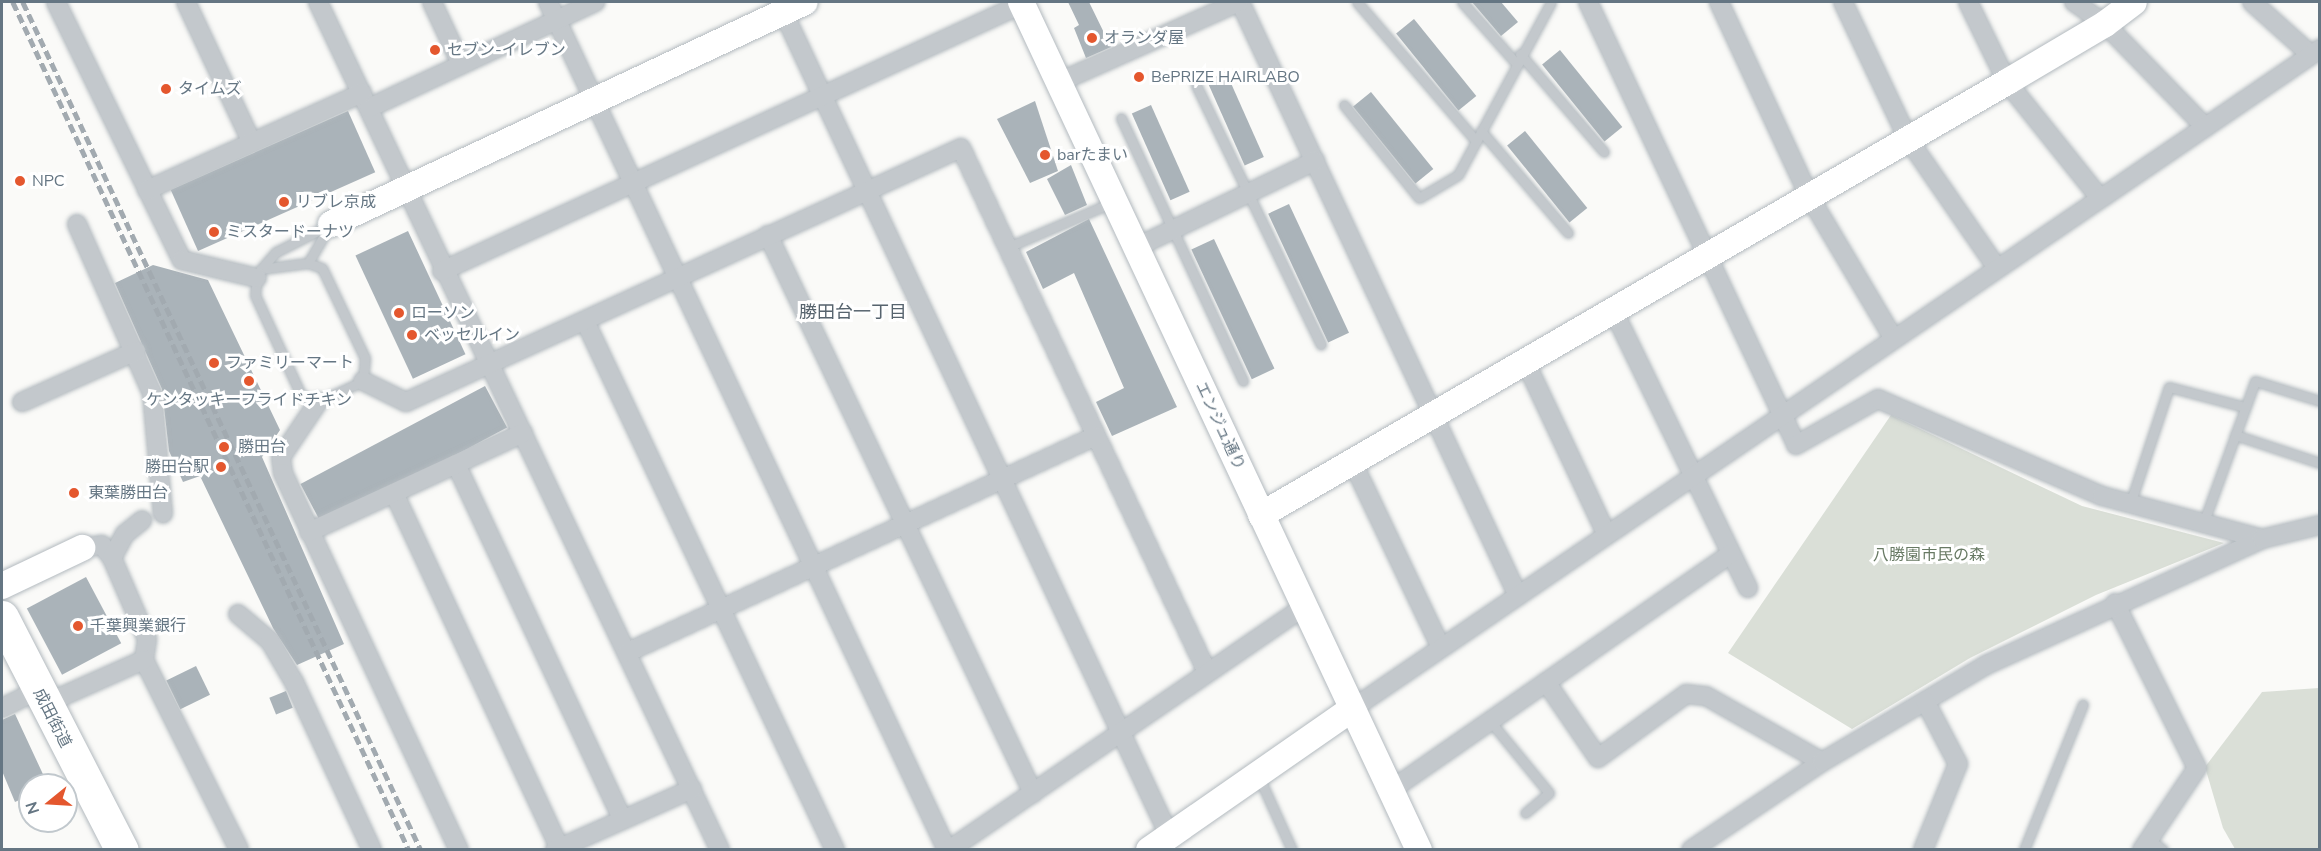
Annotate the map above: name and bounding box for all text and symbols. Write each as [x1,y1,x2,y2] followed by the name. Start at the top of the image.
[1104,28,1184,48] place label: オランダ屋
[1085,31,1099,45] marker: オランダ屋
[447,40,566,60] place label: セブン-イレブン
[428,43,442,57] marker: セブン-イレブン
[1151,67,1300,87] place label: BePRIZE HAIRLABO
[1132,70,1146,84] marker: BePRIZE HAIRLABO
[178,79,242,99] place label: タイムズ
[159,82,173,96] marker: タイムズ
[1057,145,1129,165] place label: barたまい
[1038,148,1052,162] marker: barたまい
[32,171,65,191] place label: NPC
[13,174,27,188] marker: NPC
[296,192,376,212] place label: リブレ京成
[277,195,291,209] marker: リブレ京成
[226,222,354,242] place label: ミスタードーナツ
[207,225,221,239] marker: ミスタードーナツ
[799,301,907,323] district label: 勝田台一丁目
[411,303,475,323] place label: ローソン
[392,306,406,320] marker: ローソン
[424,325,520,345] place label: ベッセルイン
[405,328,419,342] marker: ベッセルイン
[226,353,354,373] place label: ファミリーマート
[207,356,221,370] marker: ファミリーマート
[242,374,256,388] marker: ケンタッキーフライドチキン
[1191,378,1249,474] street label: エンジュ通り
[145,390,353,410] place label: ケンタッキーフライドチキン
[238,437,286,457] place label: 勝田台
[215,438,233,456] marker: 勝田台
[145,457,209,477] place label: 勝田台駅
[214,460,228,474] marker: 勝田台駅
[88,483,168,503] place label: 東葉勝田台
[65,484,83,502] marker: 東葉勝田台
[1873,545,1985,565] park label: 八勝園市民の森
[90,616,186,636] place label: 千葉興業銀行
[71,619,85,633] marker: 千葉興業銀行
[29,685,75,751] street label: 成田街道
[18,773,78,833] north arrow
[20,799,45,817] text: N

